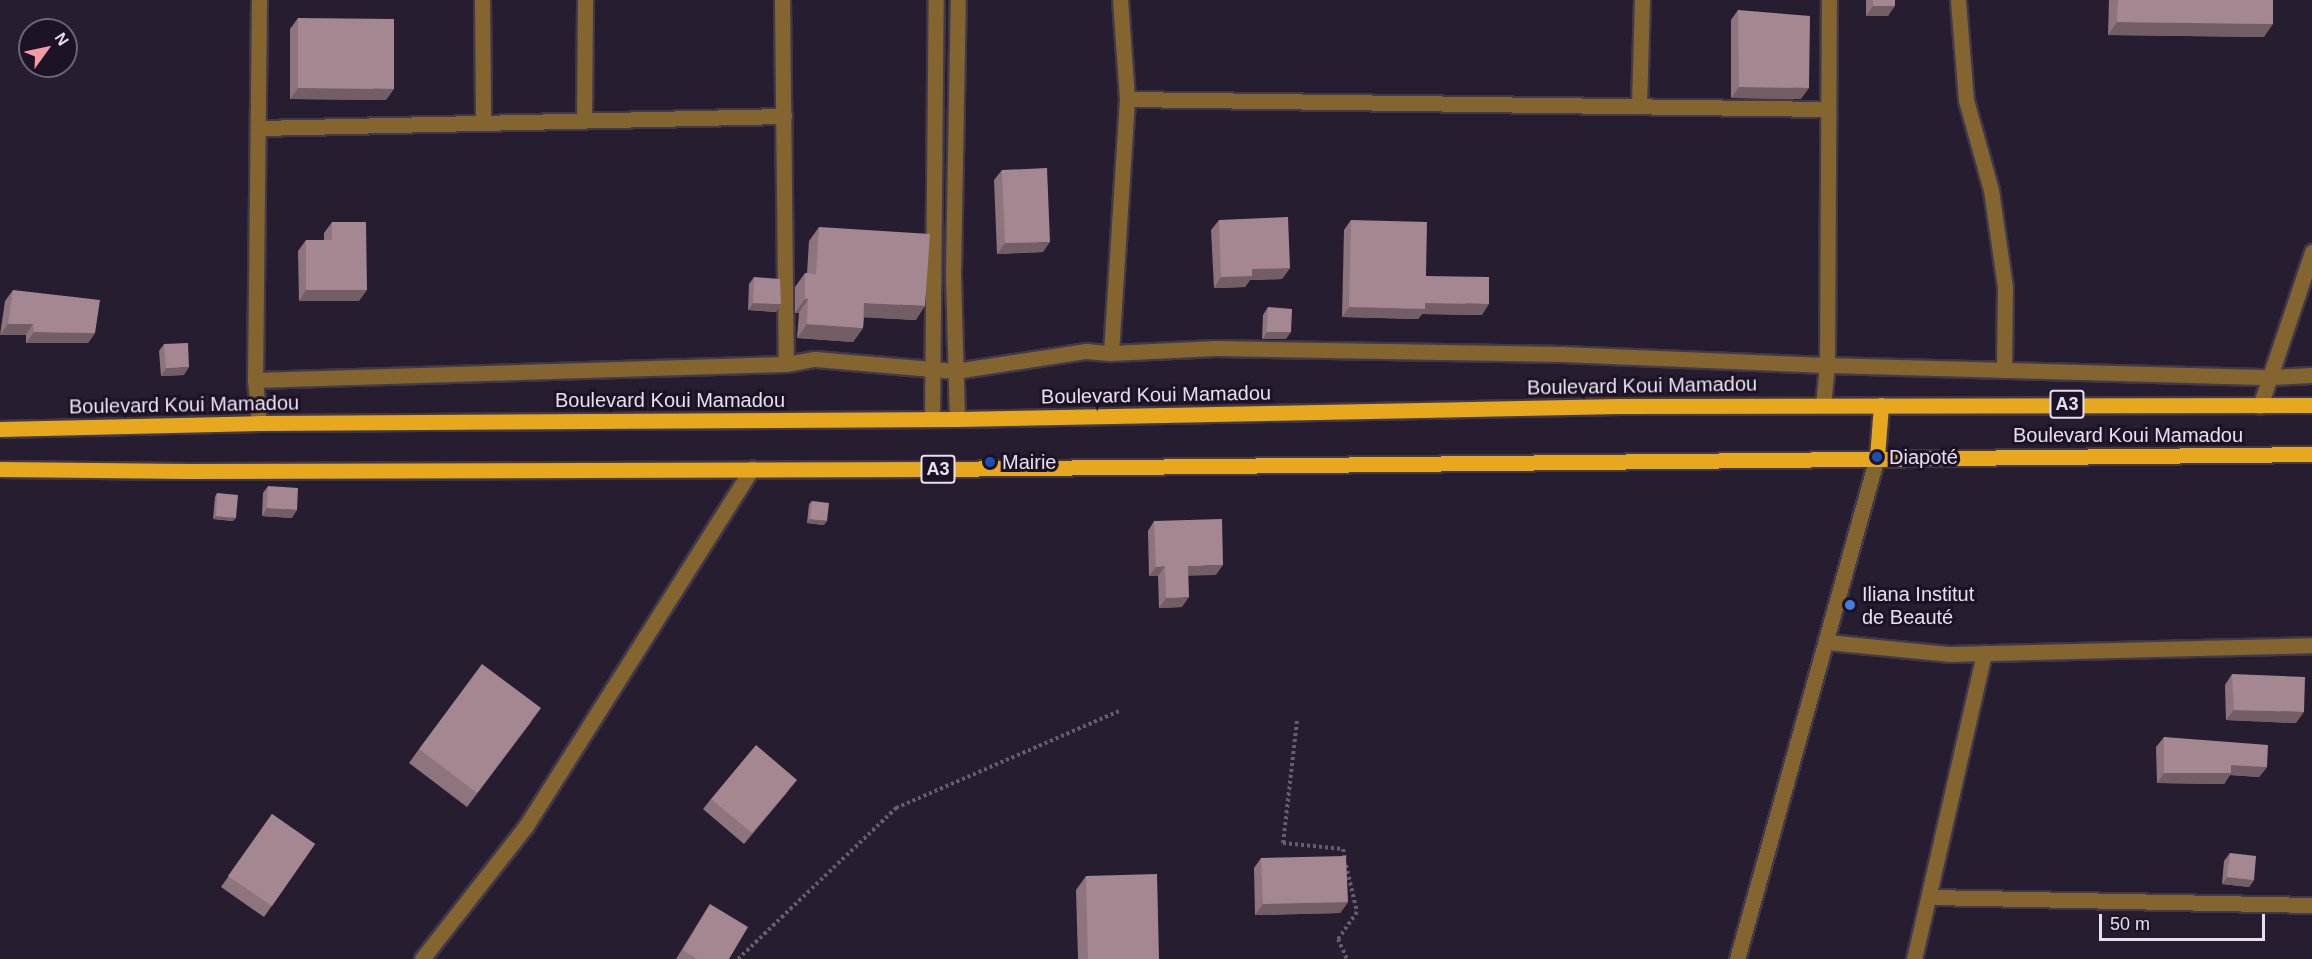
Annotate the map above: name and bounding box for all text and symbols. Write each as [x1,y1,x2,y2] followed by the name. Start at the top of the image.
[18,18,78,78] north arrow
[52,30,72,48] text: N
[1527,372,1757,400] street label: Boulevard Koui Mamadou
[1041,381,1271,409] street label: Boulevard Koui Mamadou
[555,388,785,412] street label: Boulevard Koui Mamadou
[2049,389,2085,419] road number: A3
[69,391,299,419] street label: Boulevard Koui Mamadou
[2013,423,2243,447] street label: Boulevard Koui Mamadou
[1889,445,1958,469] place label: Diapoté
[1002,450,1056,474] place label: Mairie
[1870,450,1884,464] marker: Diapoté
[920,454,956,484] road number: A3
[983,455,997,469] marker: Mairie
[1862,582,1974,629] place label: Iliana Institut de Beauté
[1843,598,1857,612] marker: Iliana Institut de Beauté
[2102,902,2268,940] scale bar
[2110,914,2150,934] text: 50 m

